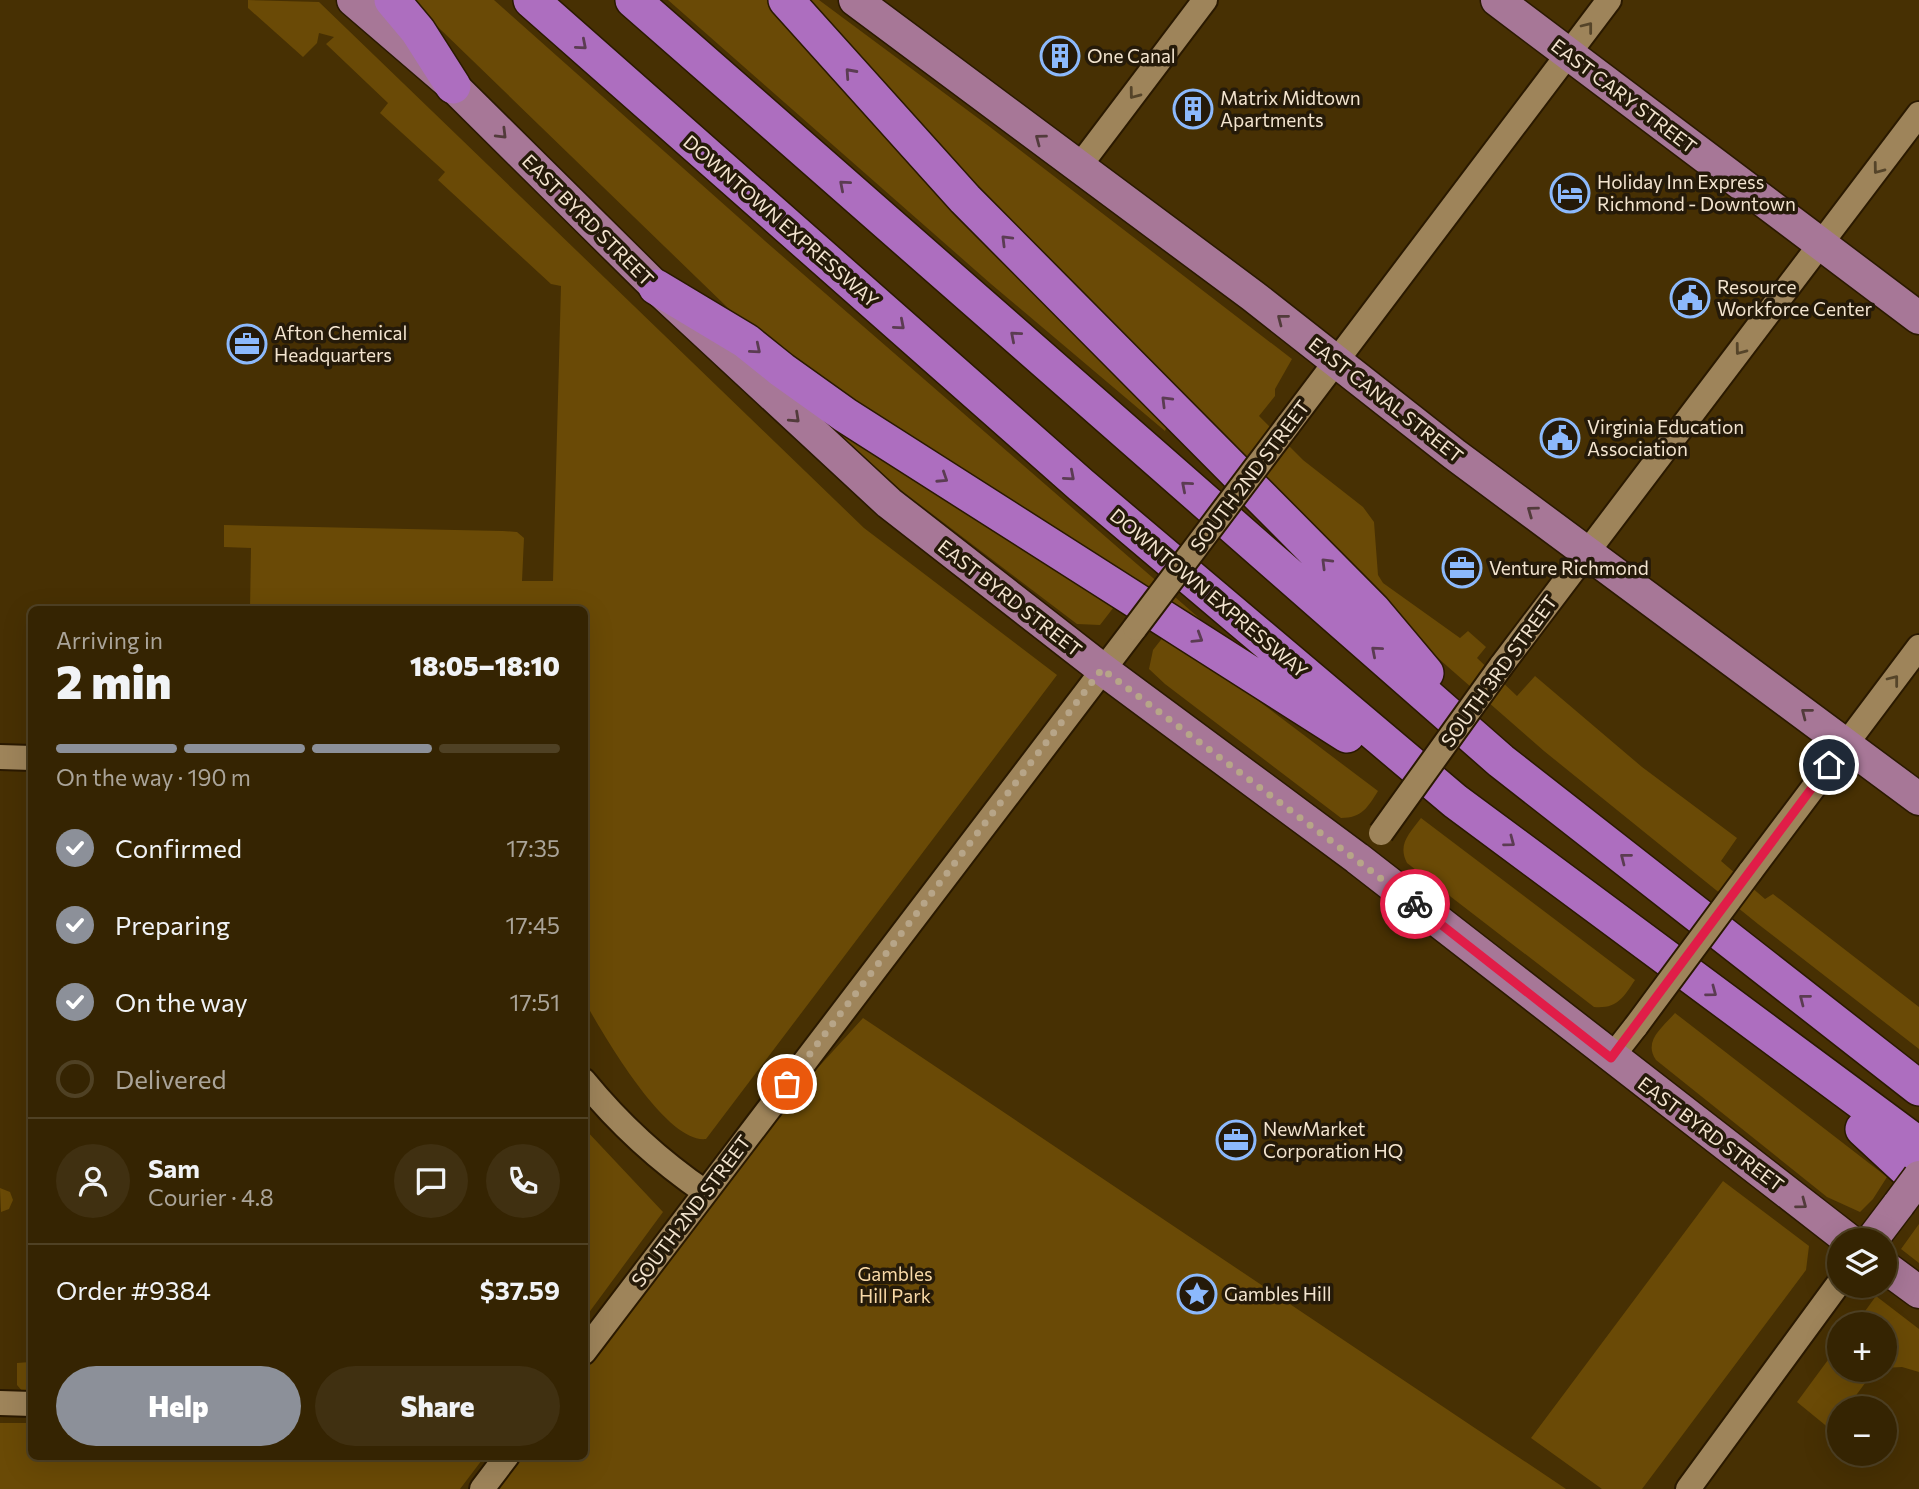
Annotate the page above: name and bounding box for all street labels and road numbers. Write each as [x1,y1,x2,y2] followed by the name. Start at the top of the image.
[1547,33,1702,158] street label: EAST CARY STREET
[679,130,883,312] street label: DOWNTOWN EXPRESSWAY
[518,149,659,290] street label: EAST BYRD STREET
[1304,332,1468,467] street label: EAST CANAL STREET
[1185,395,1314,556] street label: SOUTH 2ND STREET
[1106,503,1313,682] street label: DOWNTOWN EXPRESSWAY
[934,534,1087,661] street label: EAST BYRD STREET
[1436,590,1561,751] street label: SOUTH 3RD STREET
[1634,1071,1789,1196] street label: EAST BYRD STREET
[626,1130,755,1291] street label: SOUTH 2ND STREET

